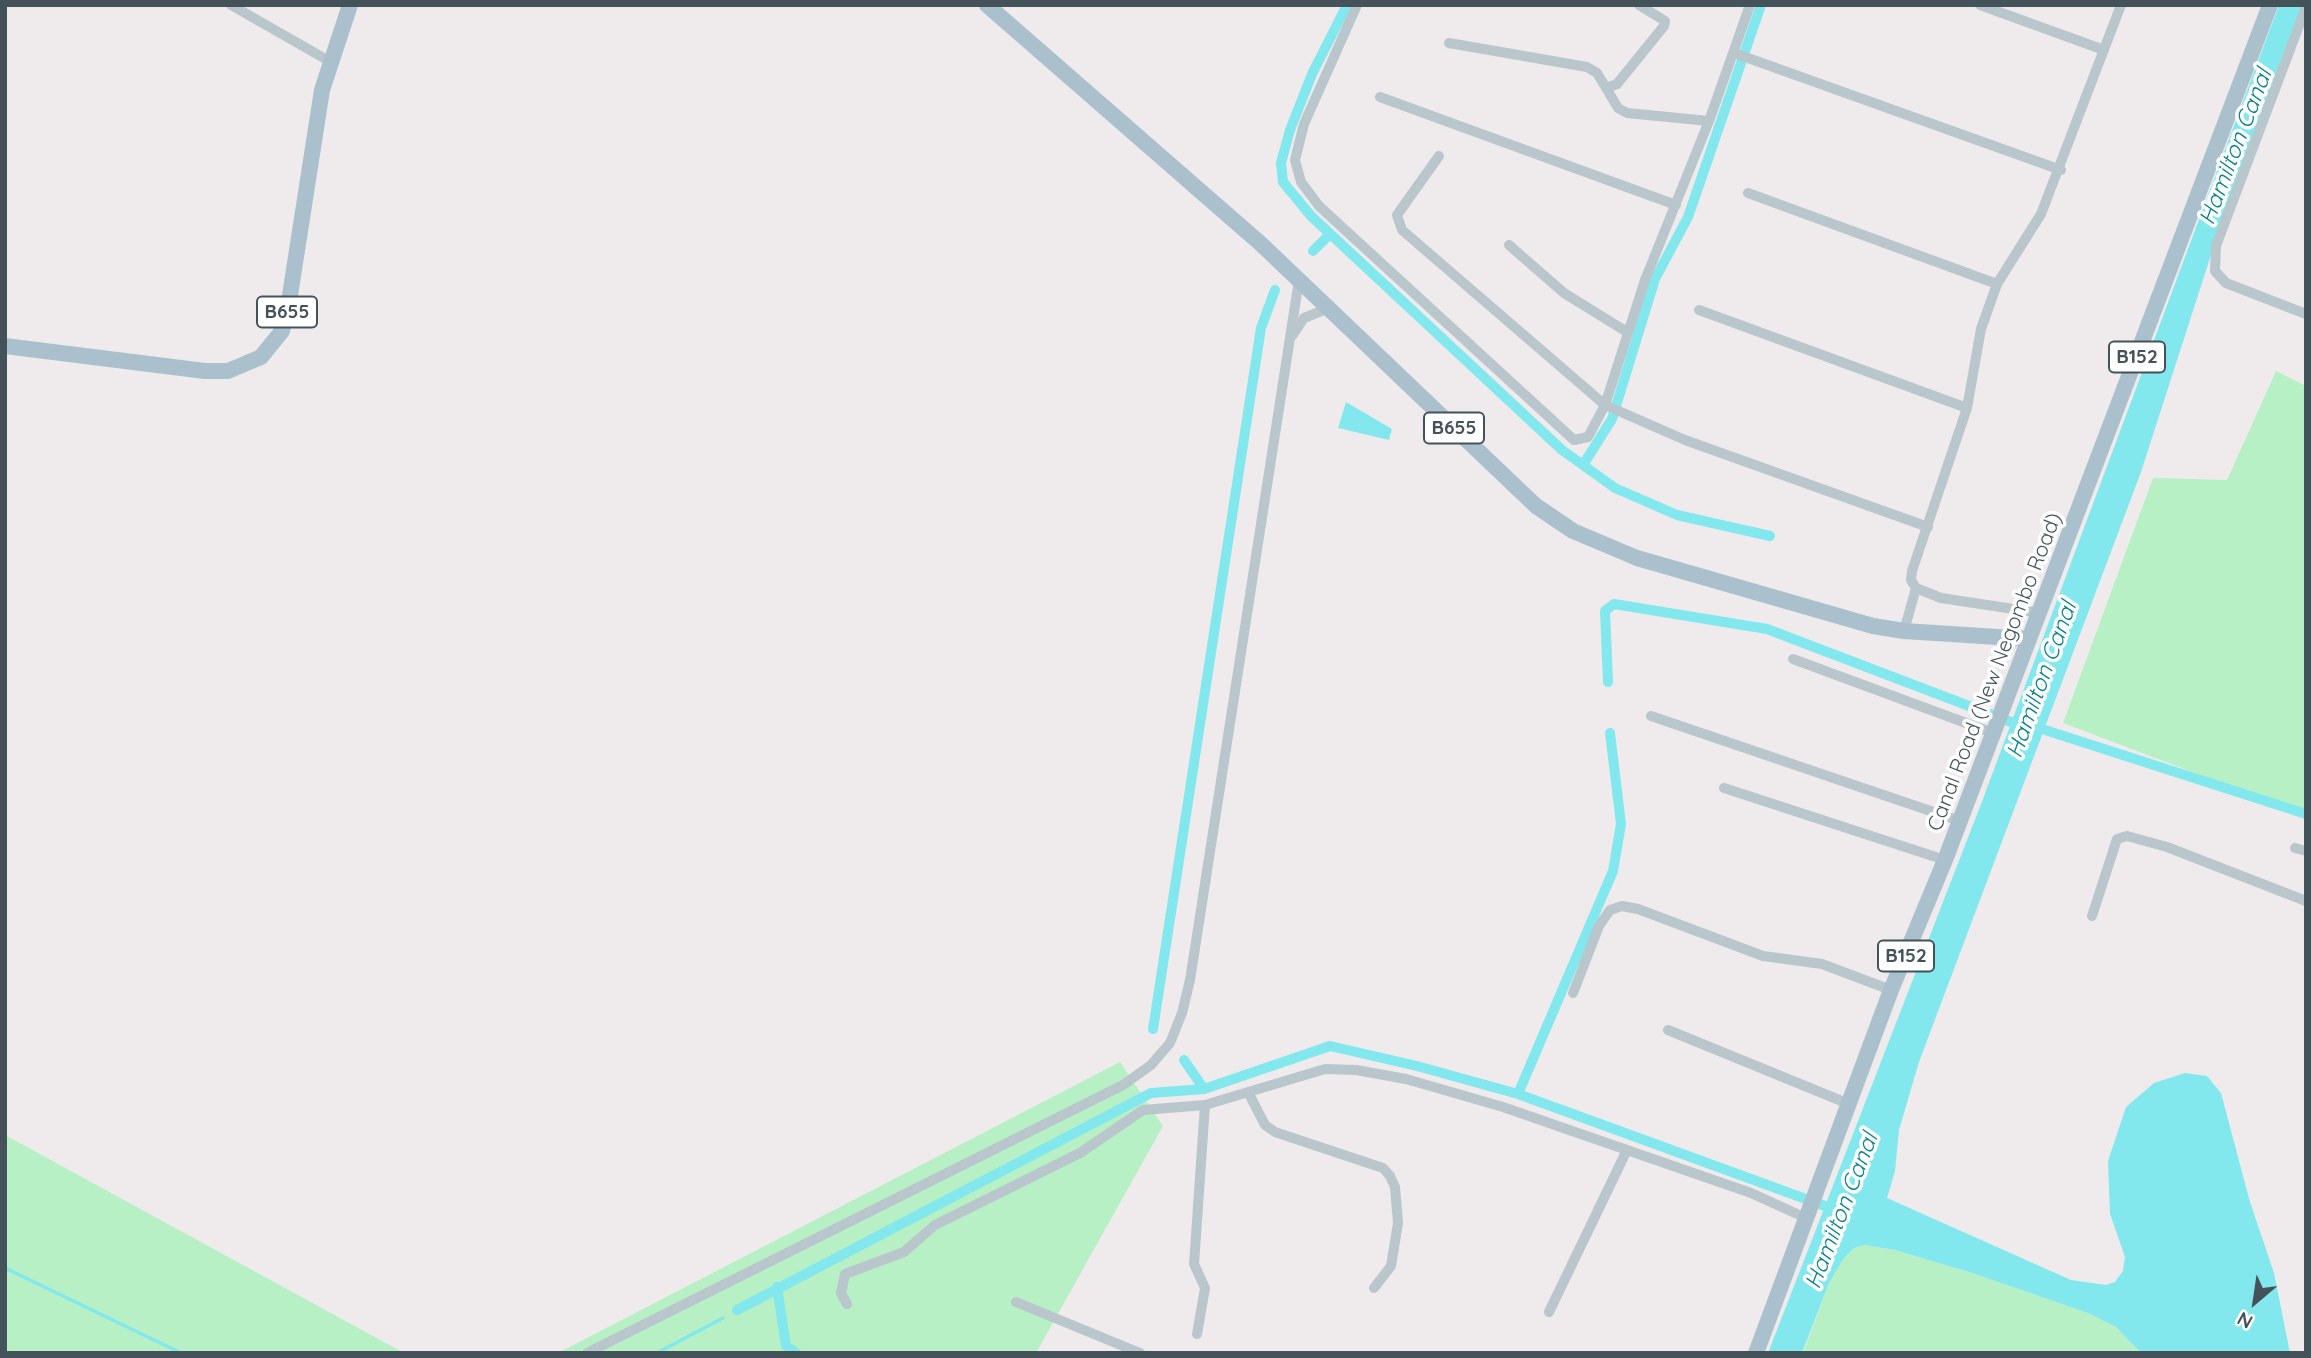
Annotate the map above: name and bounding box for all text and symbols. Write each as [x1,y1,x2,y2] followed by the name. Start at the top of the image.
[2194,65,2278,229] water label: Hamilton Canal
[257,296,317,328] road number: B655
[2109,342,2165,372] road number: B152
[1424,412,1484,444] road number: B655
[1923,509,2067,835] street label: Canal Road (New Negombo Road)
[2001,598,2083,762] water label: Hamilton Canal
[1878,940,1934,972] road number: B152
[1800,1129,1884,1293] water label: Hamilton Canal
[2220,1267,2290,1337] north arrow
[2233,1306,2257,1334] text: N

